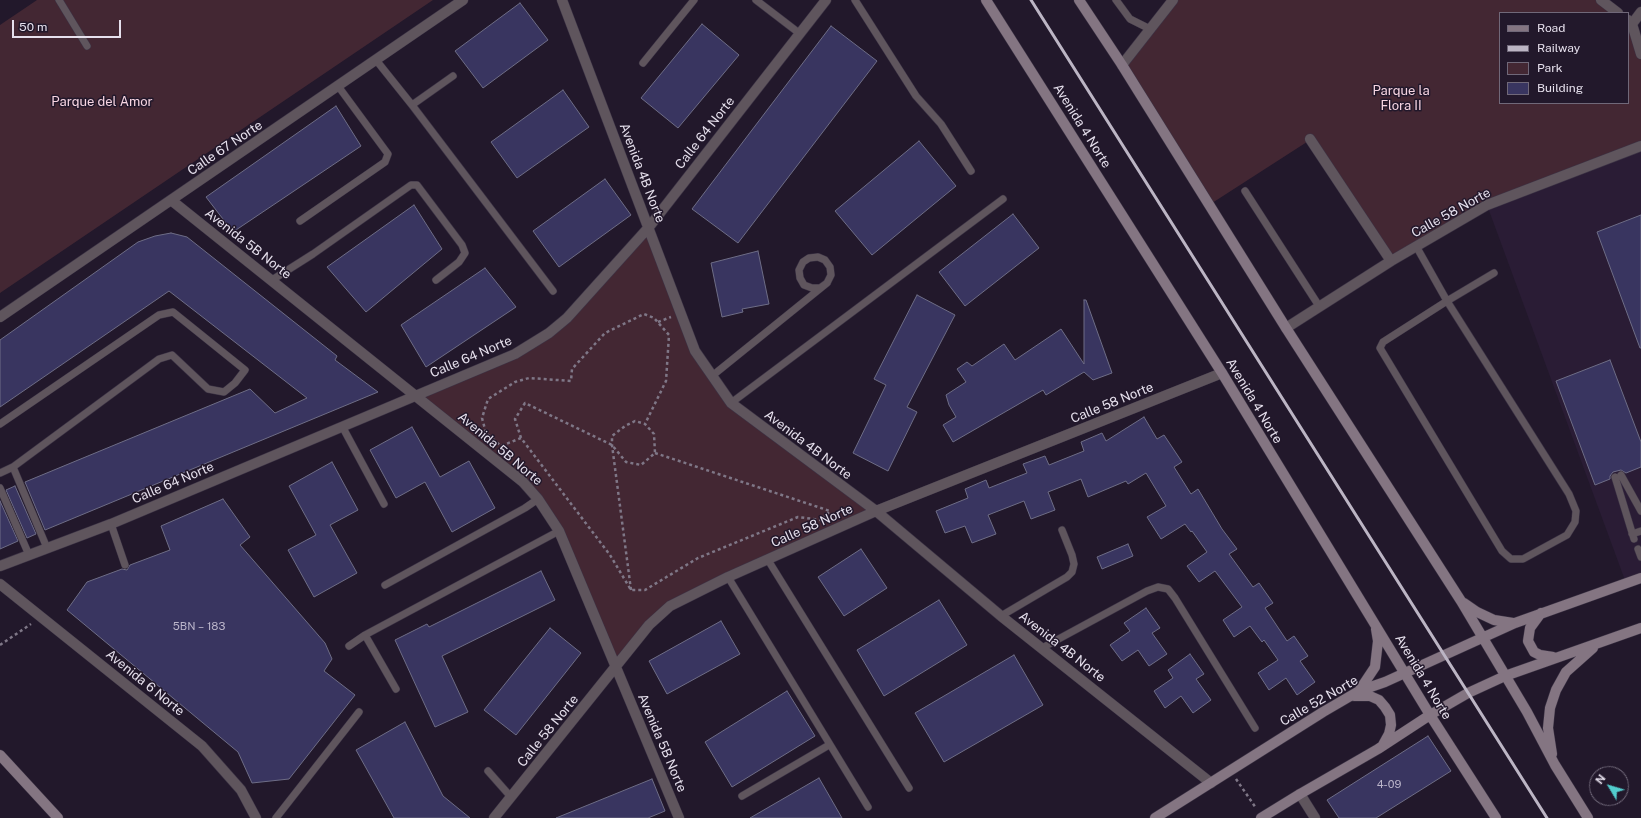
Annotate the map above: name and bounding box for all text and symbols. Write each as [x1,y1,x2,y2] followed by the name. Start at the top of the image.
[14,12,123,38] scale bar
[1499,12,1629,104] legend
[19,20,47,34] text: 50 m
[1537,21,1565,35] text: Road
[1537,41,1580,55] text: Railway
[1537,61,1563,75] text: Park
[1050,81,1114,171] street label: Avenida 4 Norte
[1537,81,1583,95] text: Building
[1372,83,1430,114] park label: Parque la Flora II
[51,94,153,110] park label: Parque del Amor
[672,94,738,172] street label: Calle 64 Norte
[185,117,265,179] street label: Calle 67 Norte
[616,121,668,225] street label: Avenida 4B Norte
[1409,185,1493,241] street label: Calle 58 Norte
[202,205,294,283] street label: Avenida 5B Norte
[428,333,514,381] street label: Calle 64 Norte
[1222,356,1286,446] street label: Avenida 4 Norte
[1068,379,1156,427] street label: Calle 58 Norte
[761,407,855,483] street label: Avenida 4B Norte
[455,409,545,489] street label: Avenida 5B Norte
[130,459,216,507] street label: Calle 64 Norte
[769,501,855,551] street label: Calle 58 Norte
[1016,608,1108,686] street label: Avenida 4B Norte
[173,620,225,634] house number: 5BN – 183
[1391,632,1455,722] street label: Avenida 4 Norte
[103,647,187,719] street label: Avenida 6 Norte
[1277,672,1361,730] street label: Calle 52 Norte
[634,691,690,795] street label: Avenida 5B Norte
[514,692,582,770] street label: Calle 58 Norte
[1589,766,1629,806] north arrow
[1593,772,1608,786] text: N
[1377,778,1401,792] house number: 4-09

